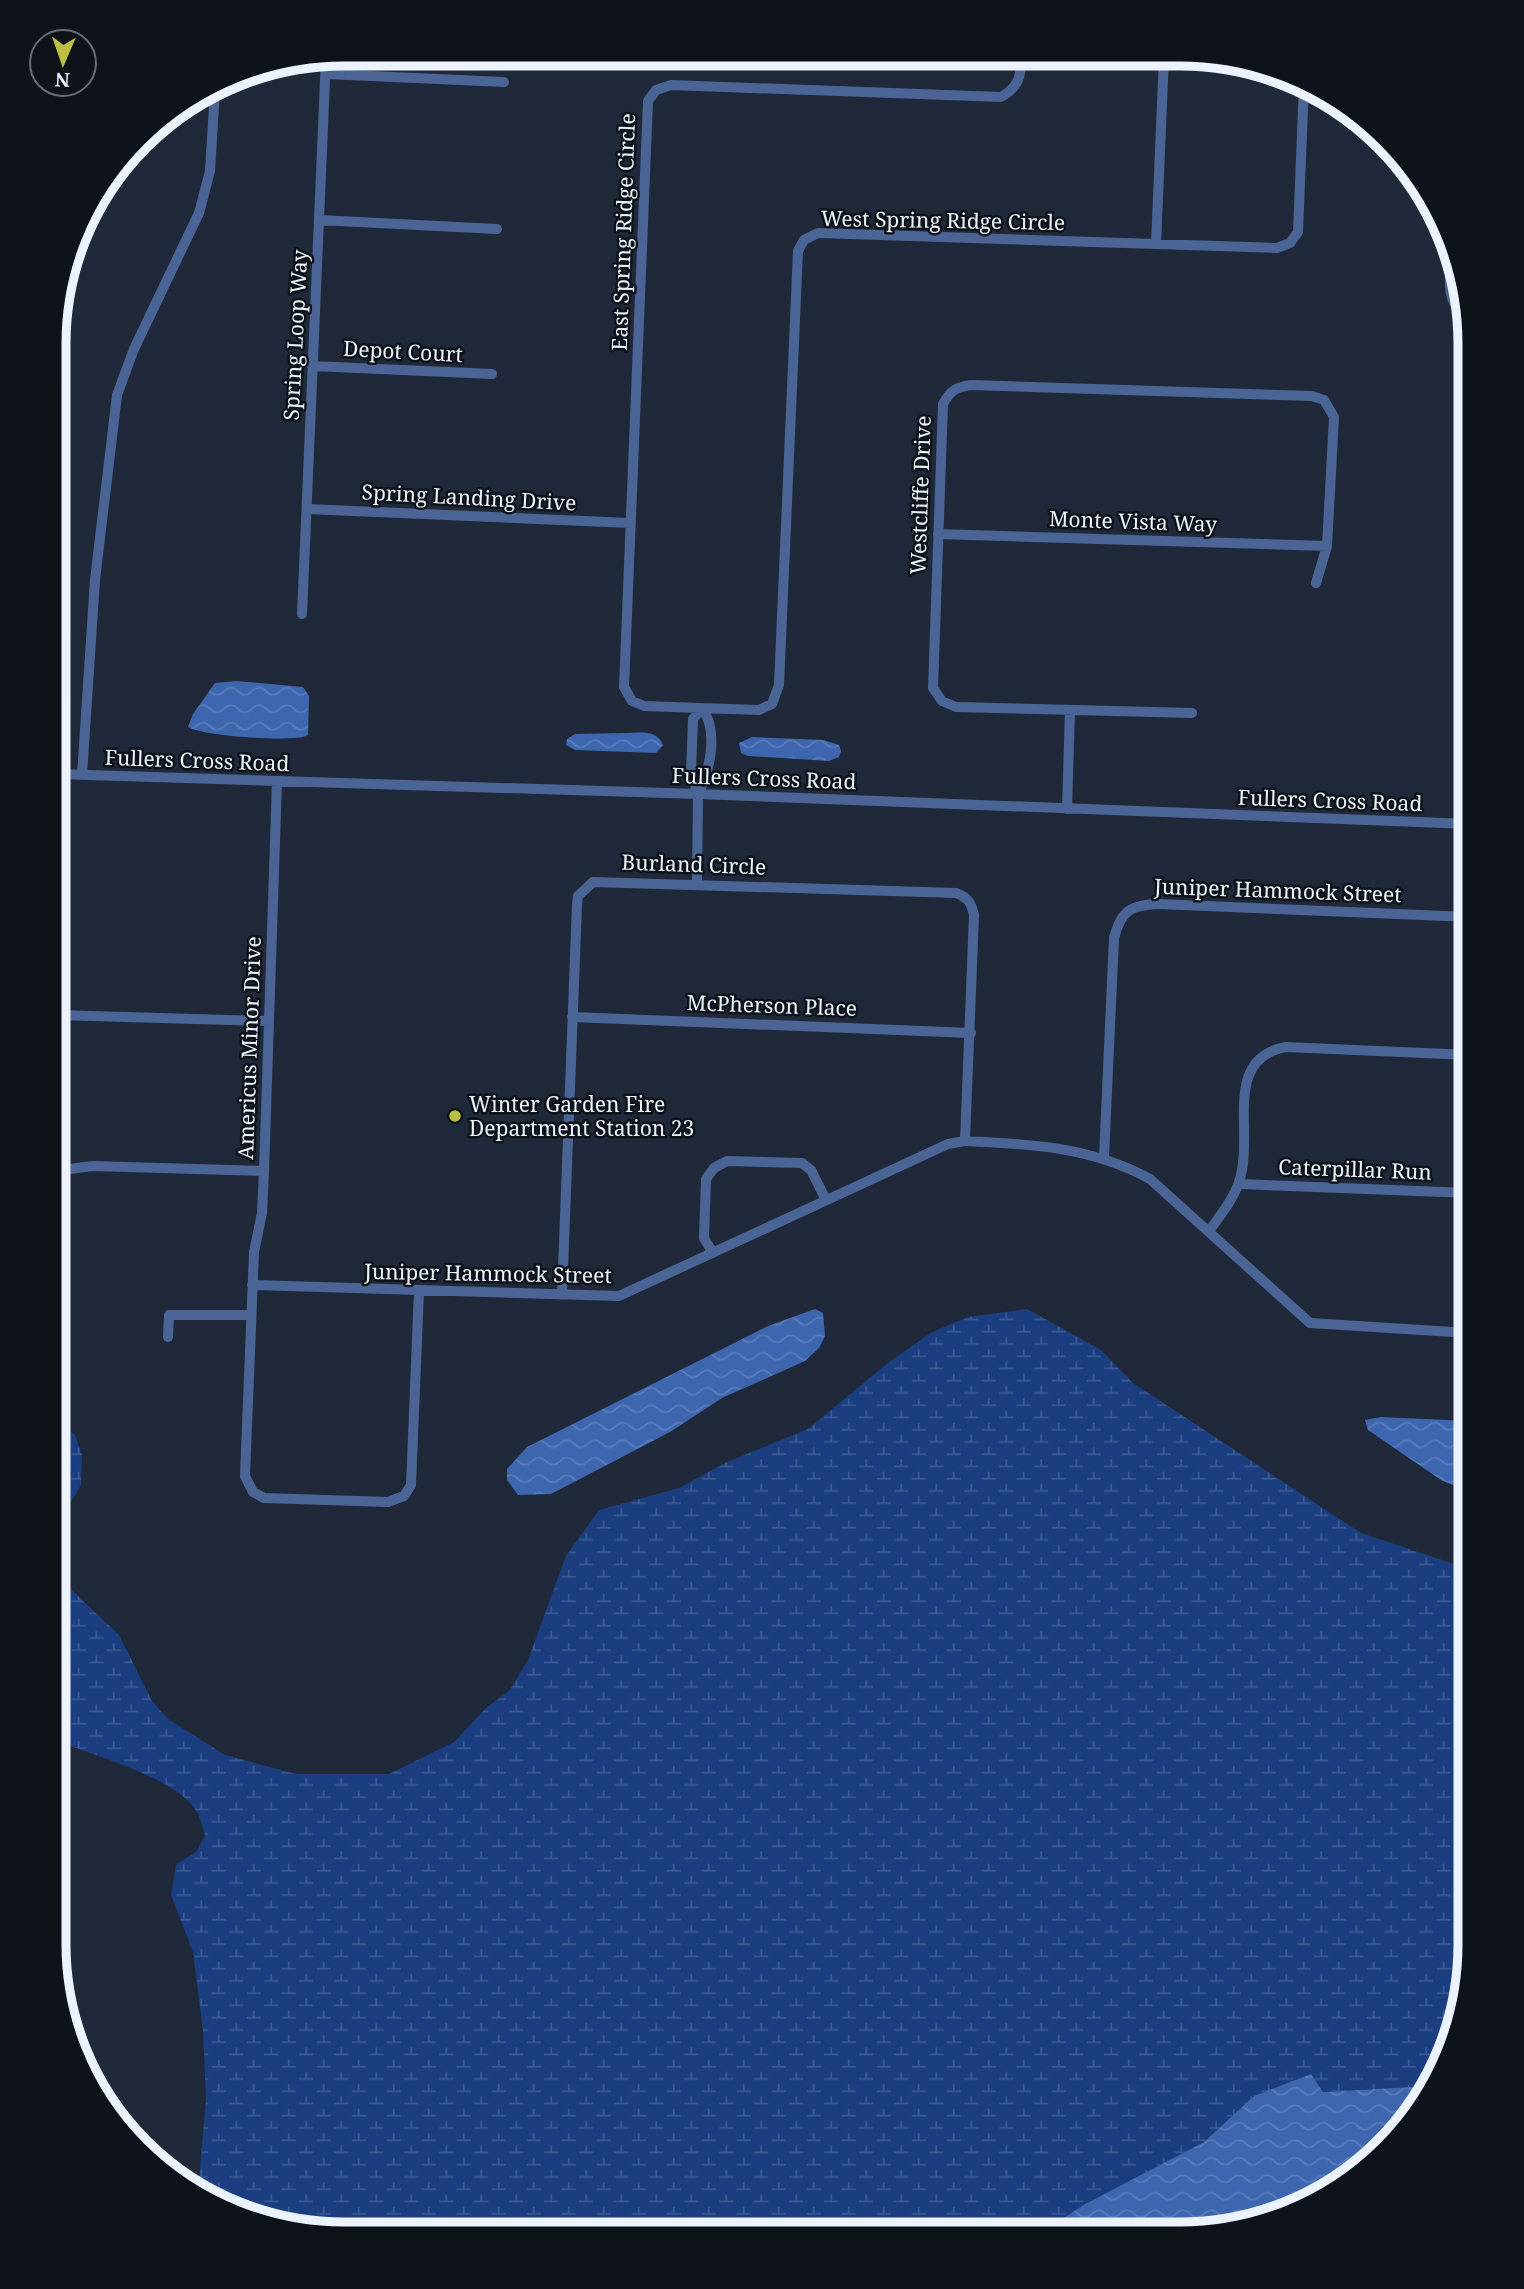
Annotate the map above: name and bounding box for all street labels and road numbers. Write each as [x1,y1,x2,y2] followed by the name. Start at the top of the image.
[605,113,641,351] street label: East Spring Ridge Circle
[821,204,1065,236] street label: West Spring Ridge Circle
[277,249,313,421] street label: Spring Loop Way
[342,334,464,368] street label: Depot Court
[903,415,937,575] street label: Westcliffe Drive
[361,477,577,517] street label: Spring Landing Drive
[1048,504,1218,538] street label: Monte Vista Way
[104,743,290,777] street label: Fullers Cross Road
[671,761,857,795] street label: Fullers Cross Road
[1237,783,1423,817] street label: Fullers Cross Road
[621,847,767,881] street label: Burland Circle
[1153,872,1402,908] street label: Juniper Hammock Street
[231,936,267,1160] street label: Americus Minor Drive
[686,988,858,1022] street label: McPherson Place
[1278,1152,1432,1186] street label: Caterpillar Run
[363,1257,612,1289] street label: Juniper Hammock Street

